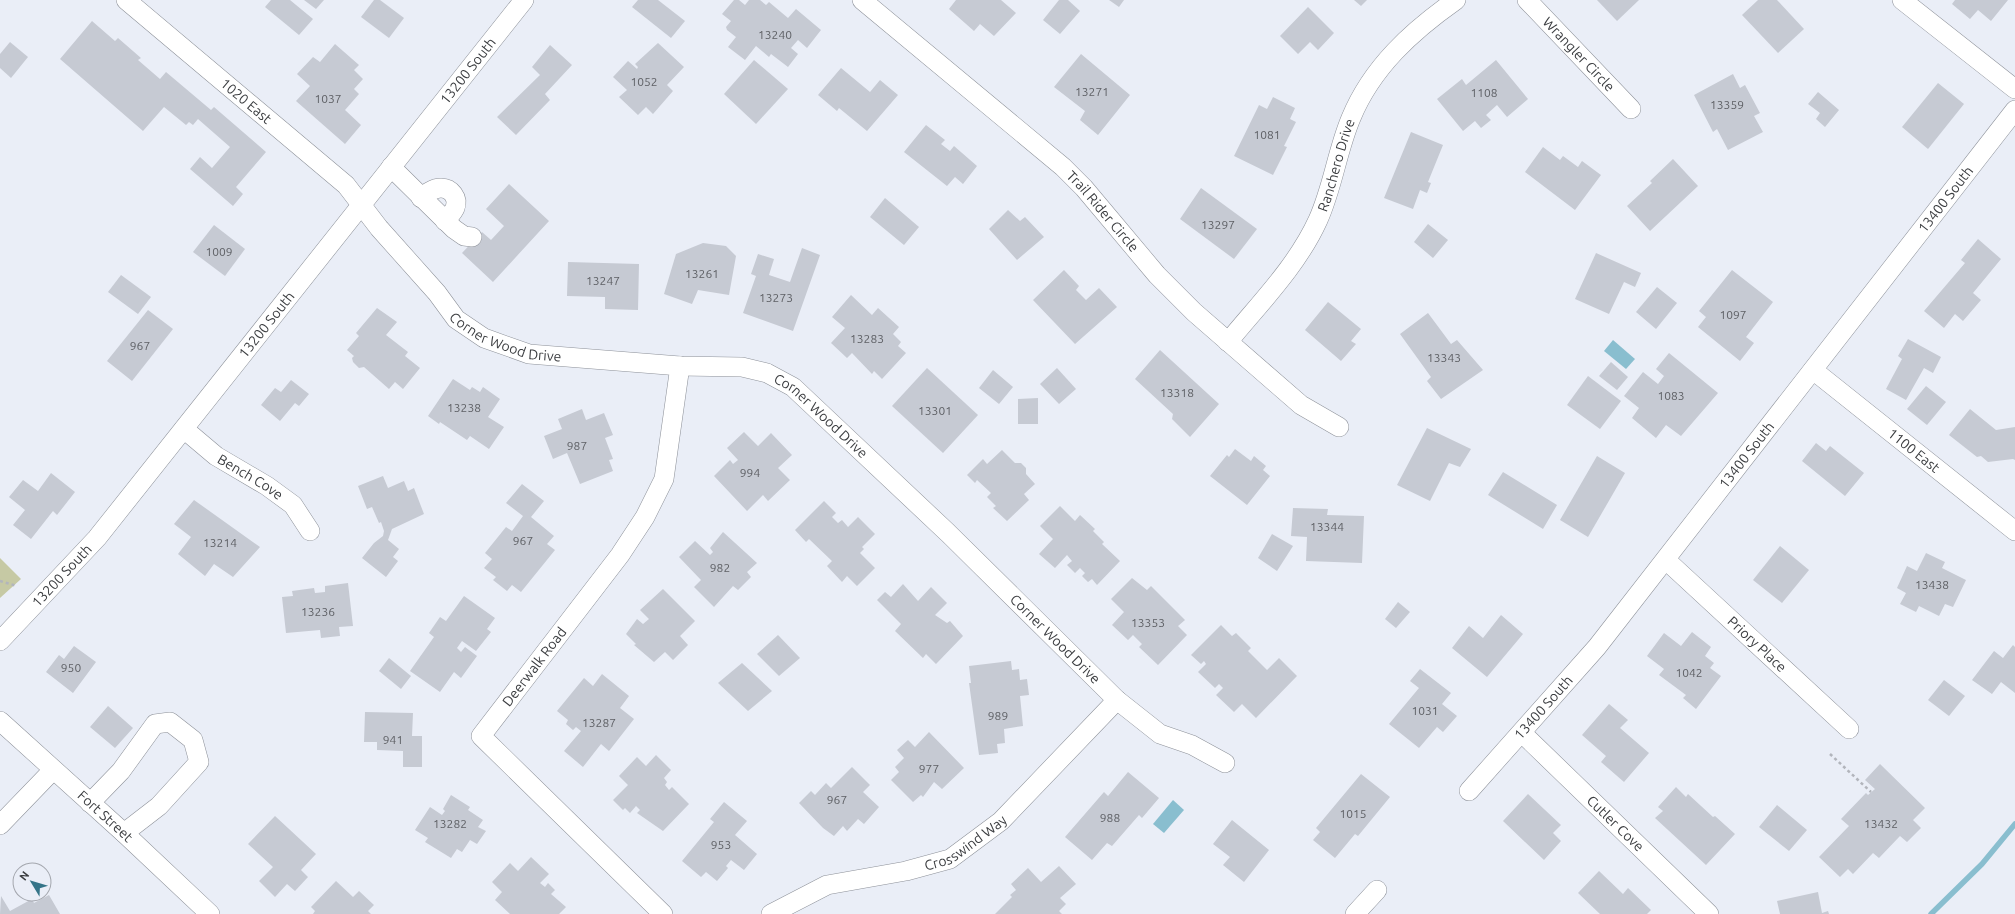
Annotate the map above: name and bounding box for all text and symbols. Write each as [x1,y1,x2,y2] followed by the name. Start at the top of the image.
[1540,14,1618,95] street label: Wrangler Circle
[758,28,792,41] house number: 13240
[437,35,499,107] street label: 13200 South
[217,75,275,127] street label: 1020 East
[630,75,658,88] house number: 1052
[1075,85,1109,98] house number: 13271
[1470,86,1498,99] house number: 1108
[314,92,342,105] house number: 1037
[1710,98,1744,111] house number: 13359
[1314,116,1358,214] street label: Ranchero Drive
[1253,128,1281,141] house number: 1081
[1915,163,1976,236] street label: 13400 South
[1063,167,1142,255] street label: Trail Rider Circle
[1201,218,1235,231] house number: 13297
[205,245,233,258] house number: 1009
[685,267,719,280] house number: 13261
[586,274,620,287] house number: 13247
[235,288,297,361] street label: 13200 South
[759,291,793,304] house number: 13273
[1719,308,1747,321] house number: 1097
[446,309,562,365] street label: Corner Wood Drive
[850,332,884,345] house number: 13283
[130,339,150,352] house number: 967
[1427,351,1461,364] house number: 13343
[771,370,871,461] street label: Corner Wood Drive
[1160,386,1194,399] house number: 13318
[1657,389,1685,402] house number: 1083
[447,401,481,414] house number: 13238
[918,404,952,417] house number: 13301
[1716,419,1777,491] street label: 13400 South
[1885,425,1943,476] street label: 1100 East
[567,439,587,452] house number: 987
[215,451,286,503] street label: Bench Cove
[740,466,760,479] house number: 994
[1310,520,1344,533] house number: 13344
[513,534,533,547] house number: 967
[203,536,237,549] house number: 13214
[29,541,95,610] street label: 13200 South
[710,561,730,574] house number: 982
[1915,578,1949,591] house number: 13438
[1007,591,1104,687] street label: Corner Wood Drive
[301,605,335,618] house number: 13236
[1724,613,1790,675] street label: Priory Place
[1131,616,1165,629] house number: 13353
[499,624,570,709] street label: Deerwalk Road
[61,661,81,674] house number: 950
[1675,666,1703,679] house number: 1042
[1511,672,1576,742] street label: 13400 South
[1411,704,1439,717] house number: 1031
[988,709,1008,722] house number: 989
[582,716,616,729] house number: 13287
[383,733,403,746] house number: 941
[919,762,939,775] house number: 977
[75,787,137,846] street label: Fort Street
[1584,792,1647,855] street label: Cutler Cove
[827,793,847,806] house number: 967
[1339,807,1367,820] house number: 1015
[1100,811,1120,824] house number: 988
[923,812,1010,874] street label: Crosswind Way
[433,817,467,830] house number: 13282
[1864,817,1898,830] house number: 13432
[711,838,731,851] house number: 953
[12,862,52,902] north arrow
[17,869,31,883] text: N

